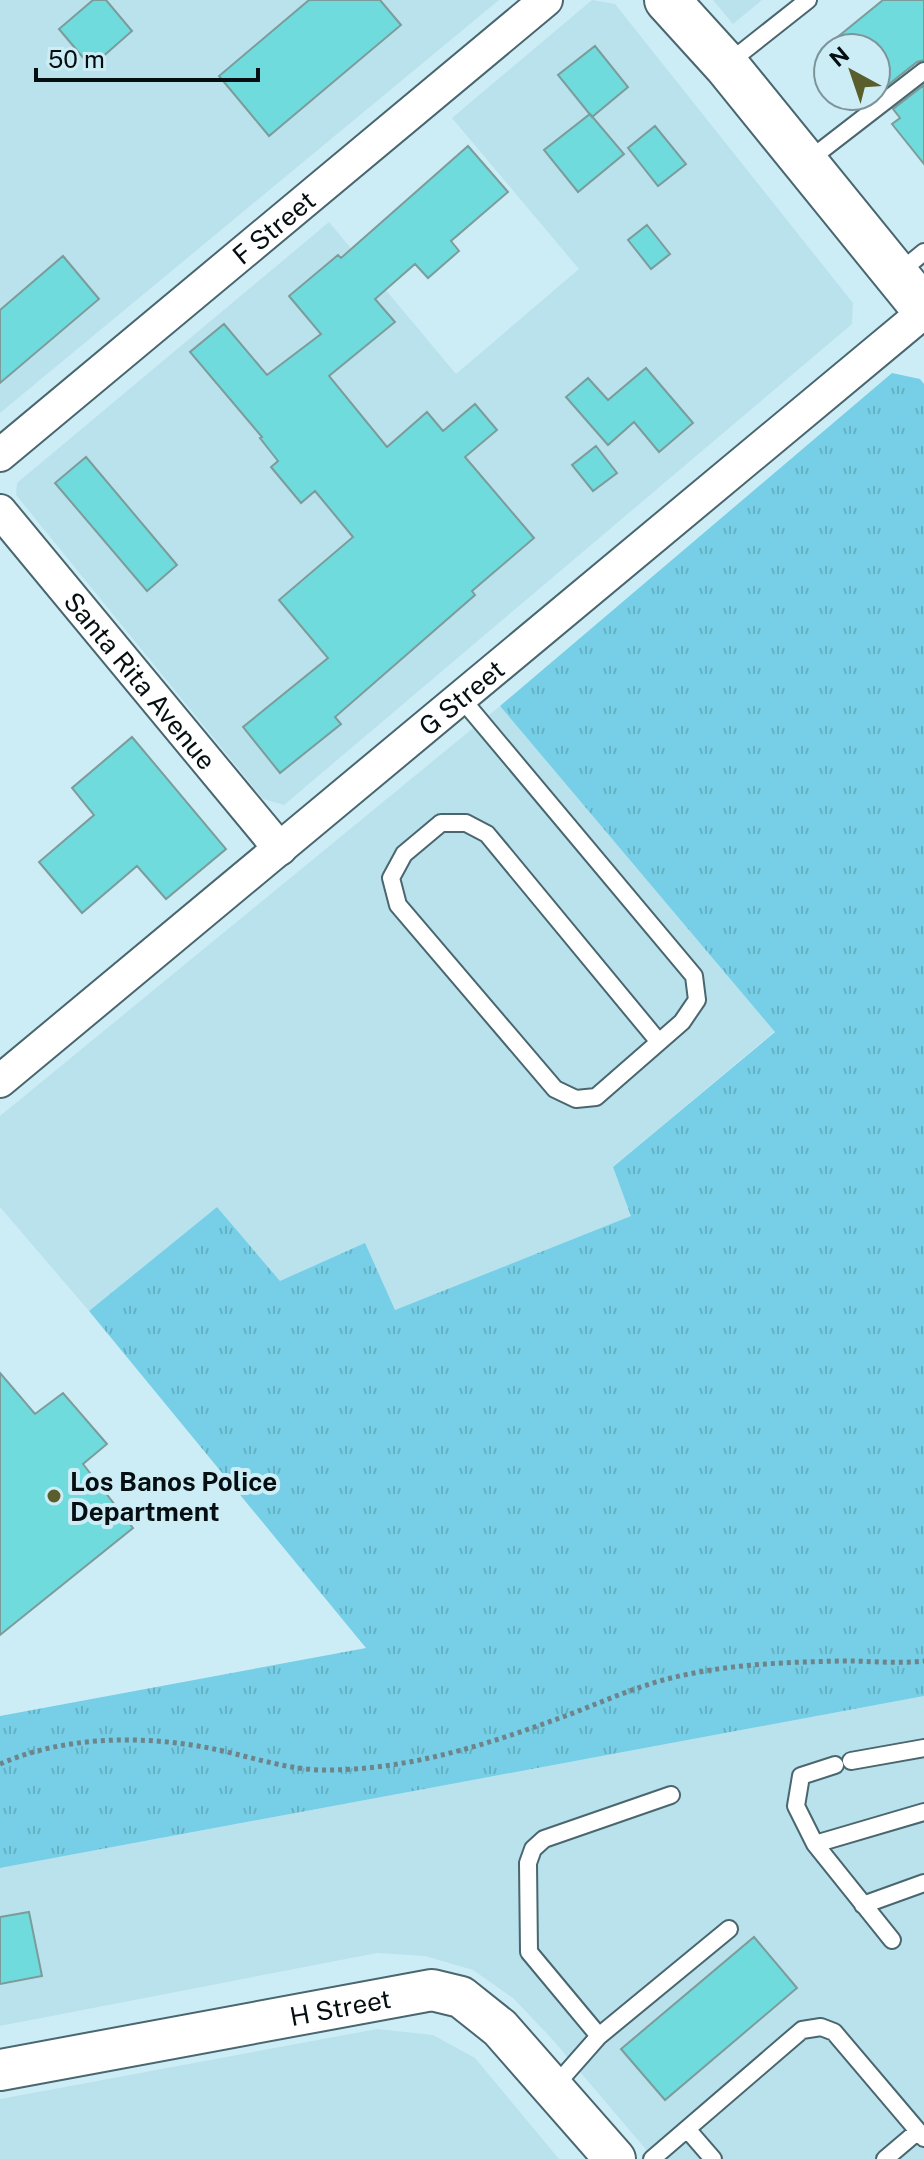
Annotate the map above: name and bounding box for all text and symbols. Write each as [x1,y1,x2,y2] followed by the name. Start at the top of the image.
[36,32,258,82] scale bar
[812,32,892,112] north arrow
[824,41,854,72] text: N
[48,45,105,73] text: 50 m
[226,184,321,270] street label: F Street
[58,585,223,775] street label: Santa Rita Avenue
[412,653,510,742] street label: G Street
[70,1466,277,1527] place label: Los Banos Police Department
[45,1487,63,1505] marker: Los Banos Police Department
[287,1982,393,2032] street label: H Street

